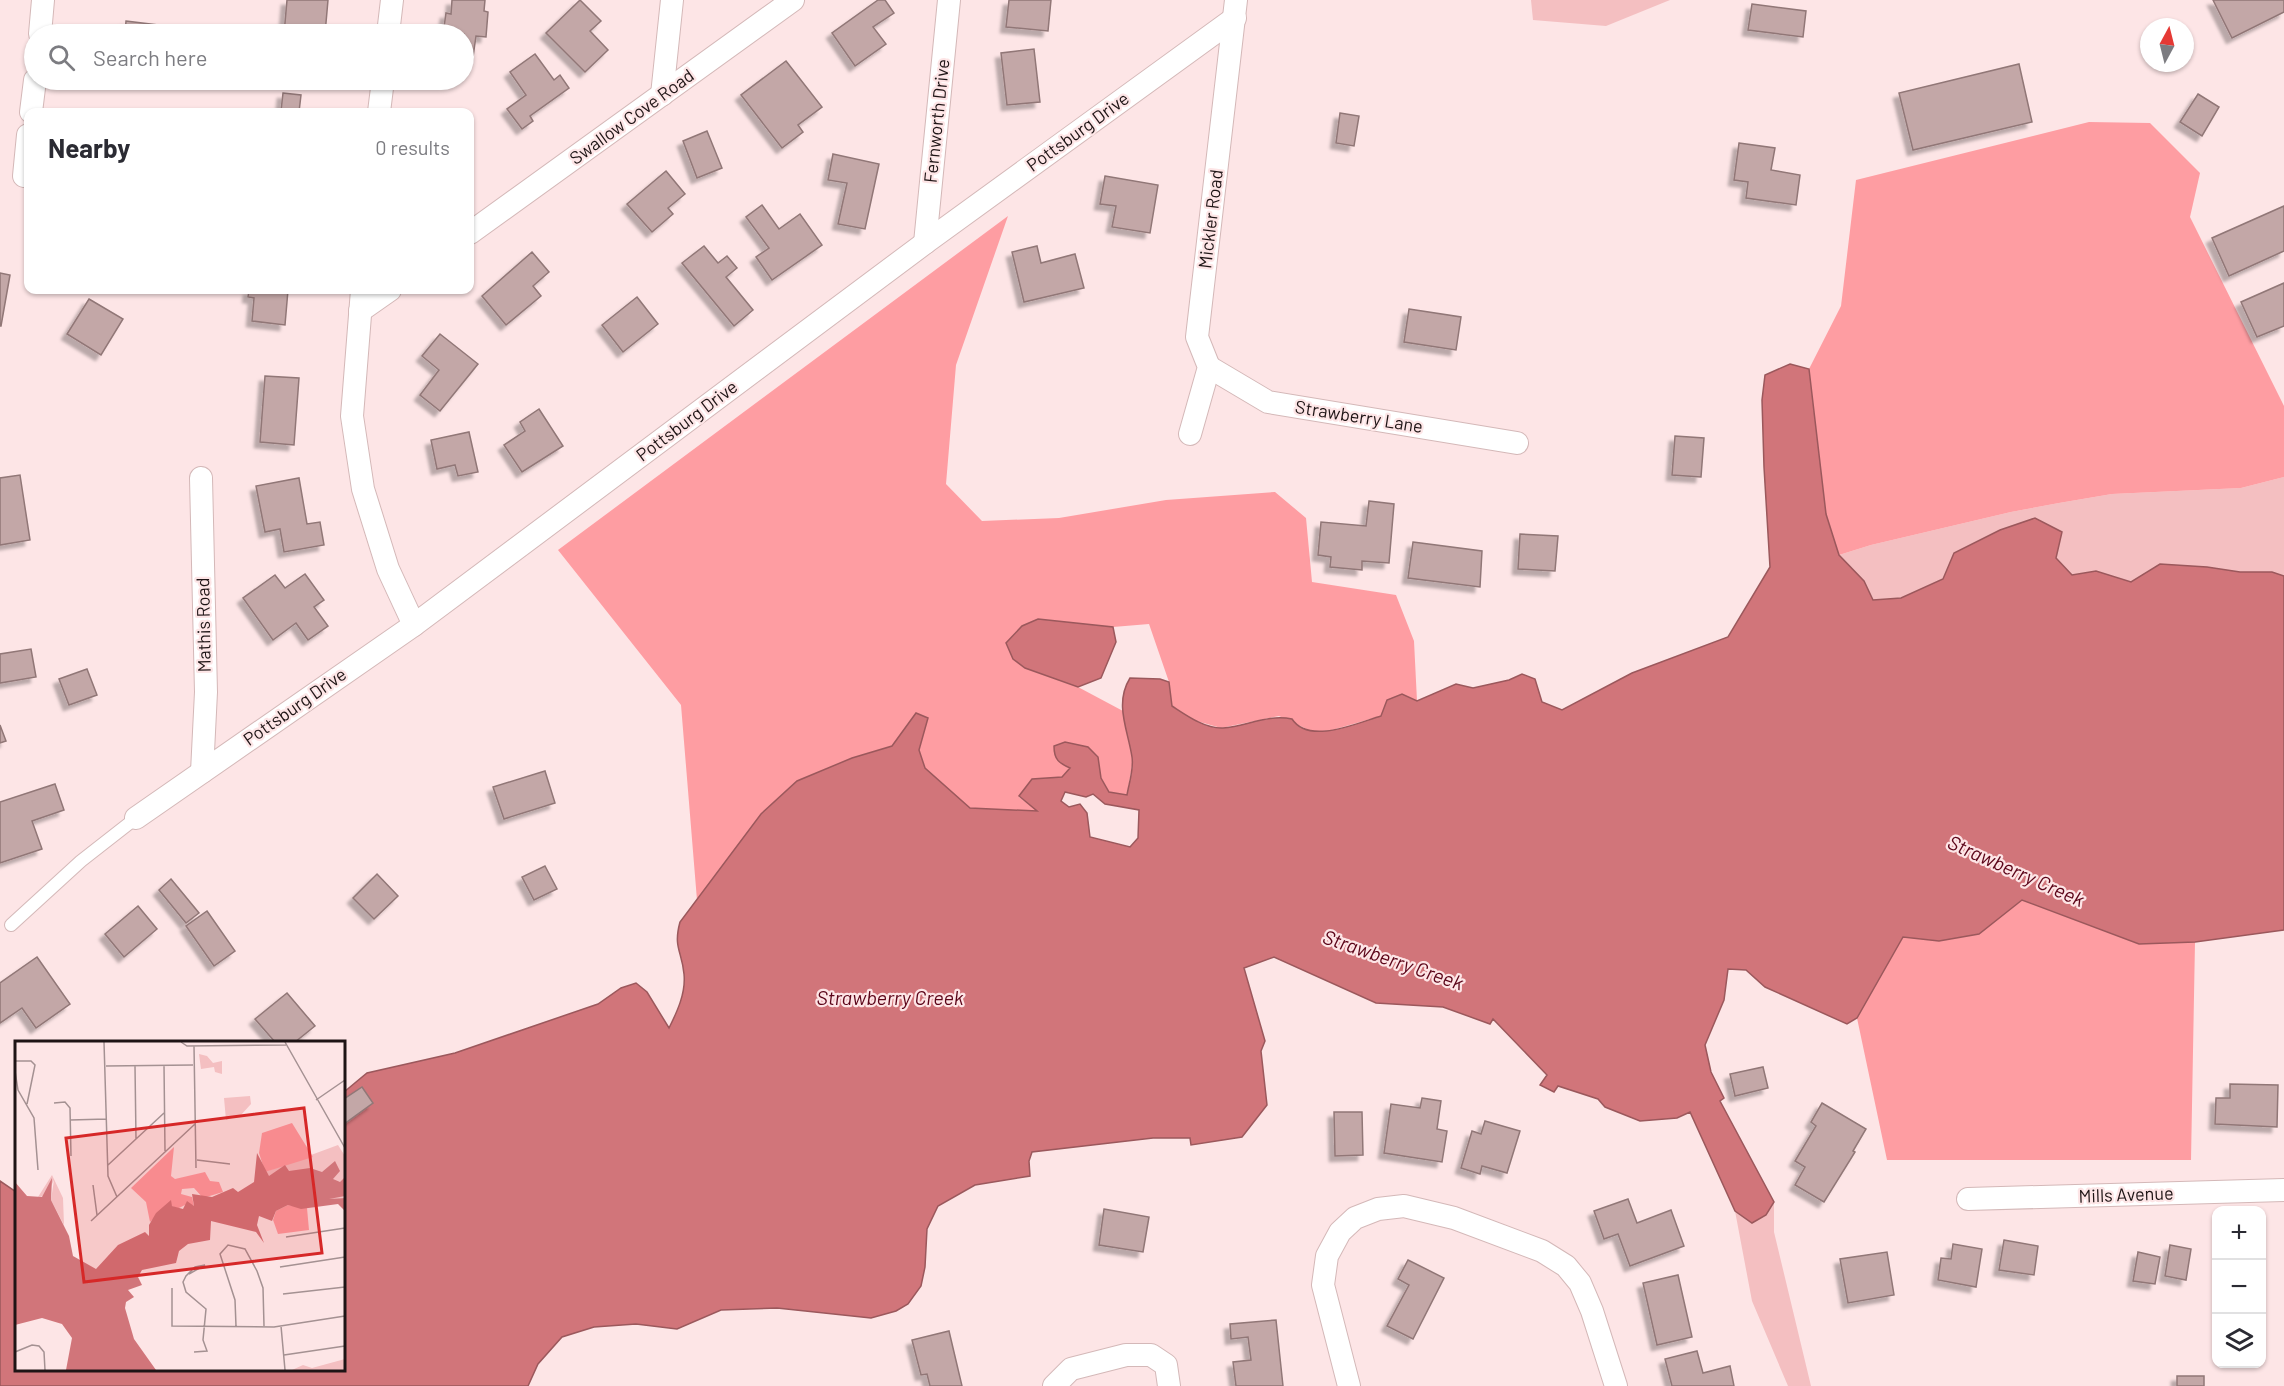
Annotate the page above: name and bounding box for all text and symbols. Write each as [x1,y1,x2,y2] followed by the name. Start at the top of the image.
[2140,18,2194,72] north arrow
[24,24,474,90] search box
[45,41,78,74] icon: search
[93,44,207,70] text: Search here
[919,58,953,184] street label: Fernworth Drive
[565,64,698,169] street label: Swallow Cove Road
[1022,87,1133,176] street label: Pottsburg Drive
[48,132,130,163] text: Nearby
[375,135,450,159] text: 0 results
[1193,168,1227,270] street label: Mickler Road
[631,375,741,465] street label: Pottsburg Drive
[1294,395,1425,437] street label: Strawberry Lane
[191,577,215,673] street label: Mathis Road
[239,662,350,750] street label: Pottsburg Drive
[1944,829,2089,911] water label: Strawberry Creek
[1320,924,1467,994] water label: Strawberry Creek
[816,985,964,1009] water label: Strawberry Creek
[15,1041,345,1371] inset map
[2078,1181,2174,1207] street label: Mills Avenue
[2212,1206,2266,1368] map controls
[2212,1206,2266,1260] button: +
[2212,1260,2266,1314] button: −
[2212,1314,2266,1368] button: layers

